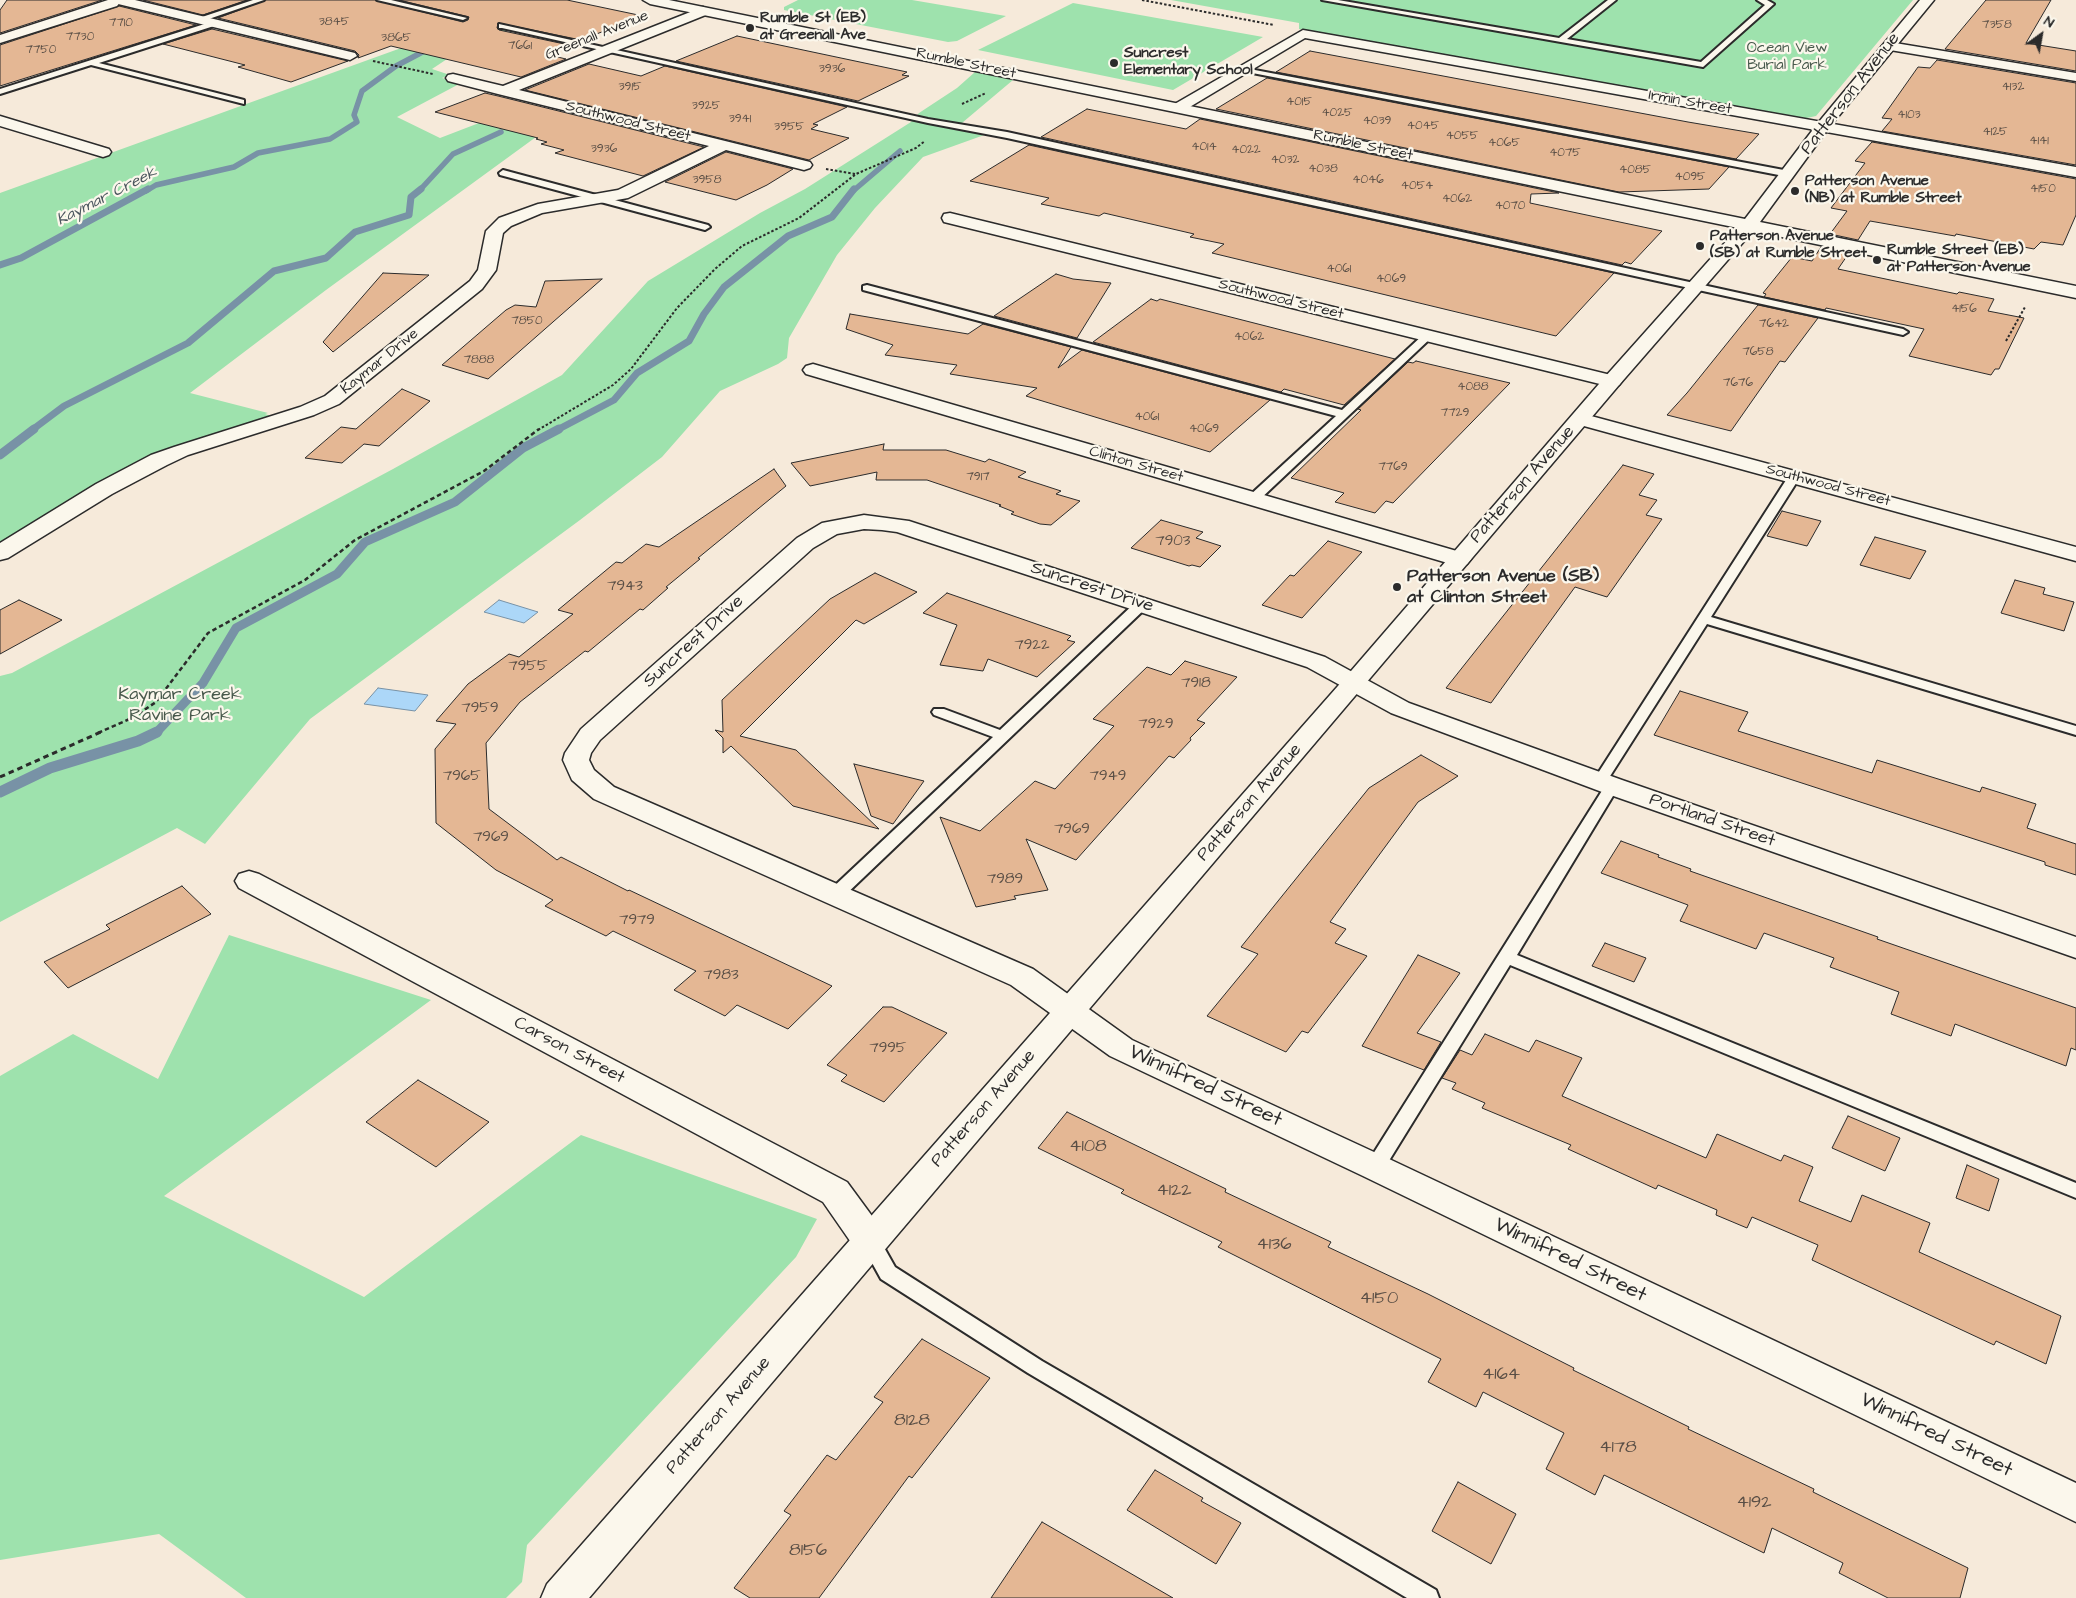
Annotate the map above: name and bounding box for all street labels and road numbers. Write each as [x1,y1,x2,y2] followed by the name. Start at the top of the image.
[543,7,651,65] street label: Greenall Avenue
[1797,29,1905,159] street label: Patterson Avenue
[915,45,1017,83] street label: Rumble Street
[1647,87,1733,119] street label: Irmin Street
[564,98,692,146] street label: Southwood Street
[1312,127,1414,165] street label: Rumble Street
[1217,276,1345,324] street label: Southwood Street
[338,325,422,399] street label: Kaymar Drive
[1466,422,1580,548] street label: Patterson Avenue
[1087,443,1185,487] street label: Clinton Street
[1764,461,1892,511] street label: Southwood Street
[1028,558,1156,618] street label: Suncrest Drive
[639,591,749,693] street label: Suncrest Drive
[1193,740,1307,866] street label: Patterson Avenue
[1646,789,1778,853] street label: Portland Street
[510,1013,628,1089] street label: Carson Street
[1124,1040,1286,1134] street label: Winnifred Street
[927,1046,1041,1172] street label: Patterson Avenue
[1490,1213,1650,1309] street label: Winnifred Street
[662,1353,776,1479] street label: Patterson Avenue
[1856,1388,2016,1484] street label: Winnifred Street

